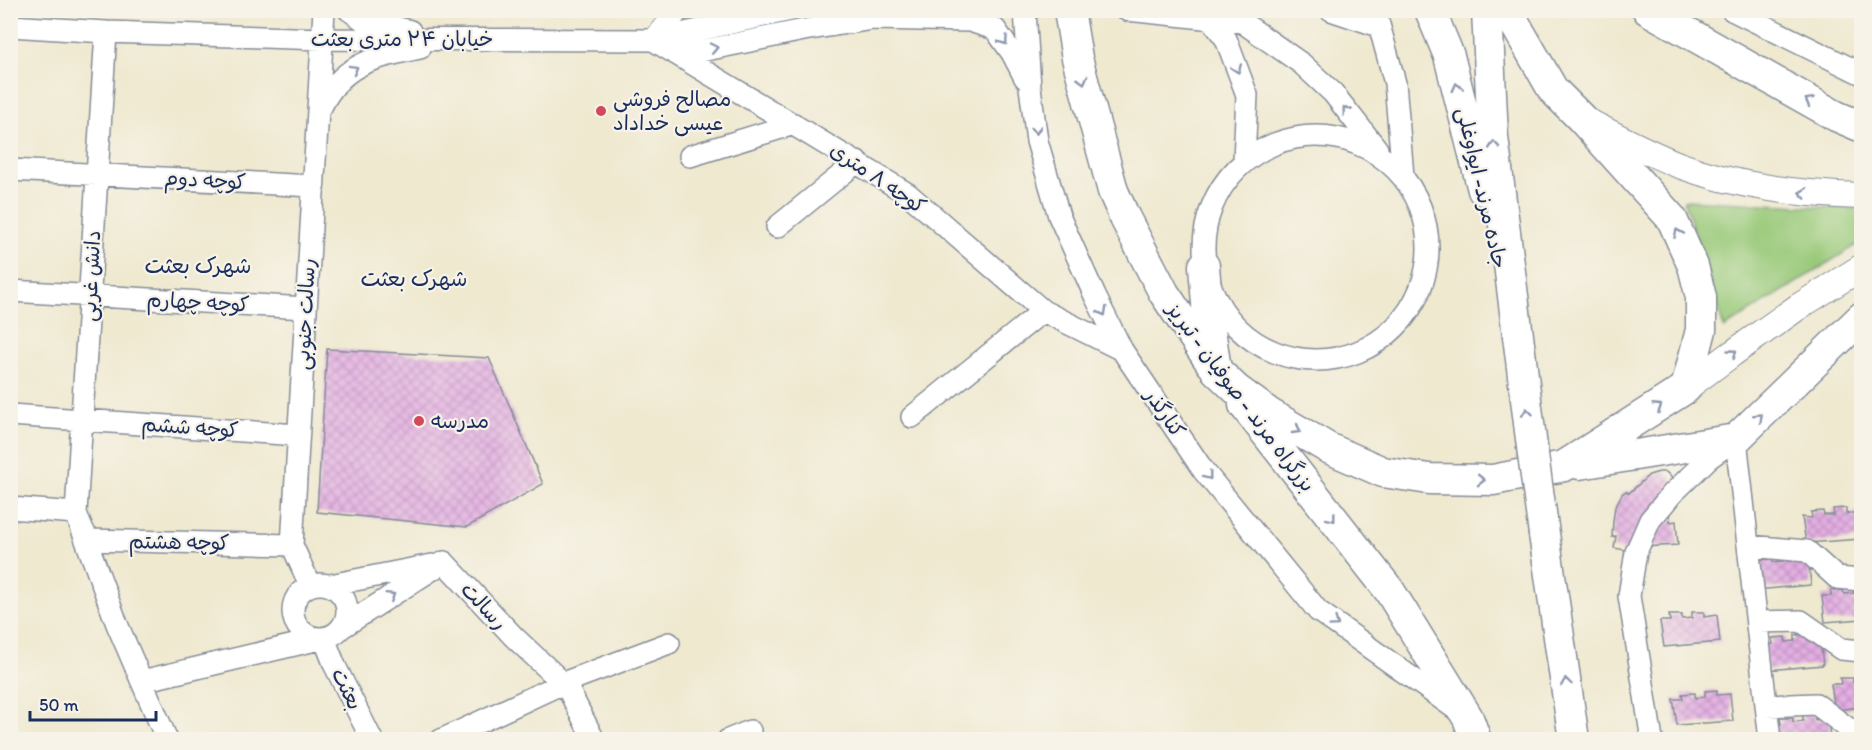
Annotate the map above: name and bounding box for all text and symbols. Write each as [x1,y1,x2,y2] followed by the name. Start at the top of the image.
[311,26,493,52] street label: خیابان ۲۴ متری بعثت
[997,35,1008,46] one-way arrow
[709,42,719,55] one-way arrow
[1230,64,1243,74] one-way arrow
[348,65,358,76] one-way arrow
[1076,74,1088,85] one-way arrow
[1452,82,1465,92] one-way arrow
[613,86,731,137] place label: مصالح فروشی عیسی خداداد
[1805,97,1815,109] one-way arrow
[594,104,608,118] marker: مصالح فروشی عیسی خداداد
[1450,105,1513,271] street label: جاده مرند- ایواوغلی
[1342,106,1353,117] one-way arrow
[1029,125,1041,134] one-way arrow
[825,136,931,220] street label: کوچه ۸ متری
[1488,140,1501,149] one-way arrow
[163,165,246,198] street label: کوچه دوم
[1799,187,1808,199] one-way arrow
[1674,229,1686,240] one-way arrow
[76,230,107,322] street label: دانش غربی
[144,252,252,279] district label: شهرک بعثت
[289,257,322,371] street label: رسالت جنوبی
[360,265,468,292] district label: شهرک بعثت
[146,286,250,321] street label: کوچه چهارم
[1160,295,1321,497] street label: بزرگراه مرند - صوفیان - تبریز
[1096,306,1107,317] one-way arrow
[1726,349,1737,360] one-way arrow
[1139,382,1191,442] street label: کنارگذر
[1652,402,1662,414] one-way arrow
[431,408,489,433] place label: مدرسه
[1521,408,1534,417] one-way arrow
[140,411,239,446] street label: کوچه ششم
[1752,413,1762,424] one-way arrow
[412,414,426,428] marker: مدرسه
[1291,423,1301,434] one-way arrow
[1201,469,1212,480] one-way arrow
[1477,474,1486,486] one-way arrow
[1325,511,1336,522] one-way arrow
[128,528,230,559] street label: کوچه هشتم
[456,577,513,635] street label: رسالت
[385,592,395,604] one-way arrow
[1328,616,1339,627] one-way arrow
[326,664,368,714] street label: بعثت
[1560,677,1572,686] one-way arrow
[30,684,156,722] scale bar
[39,694,79,716] text: 50 m

